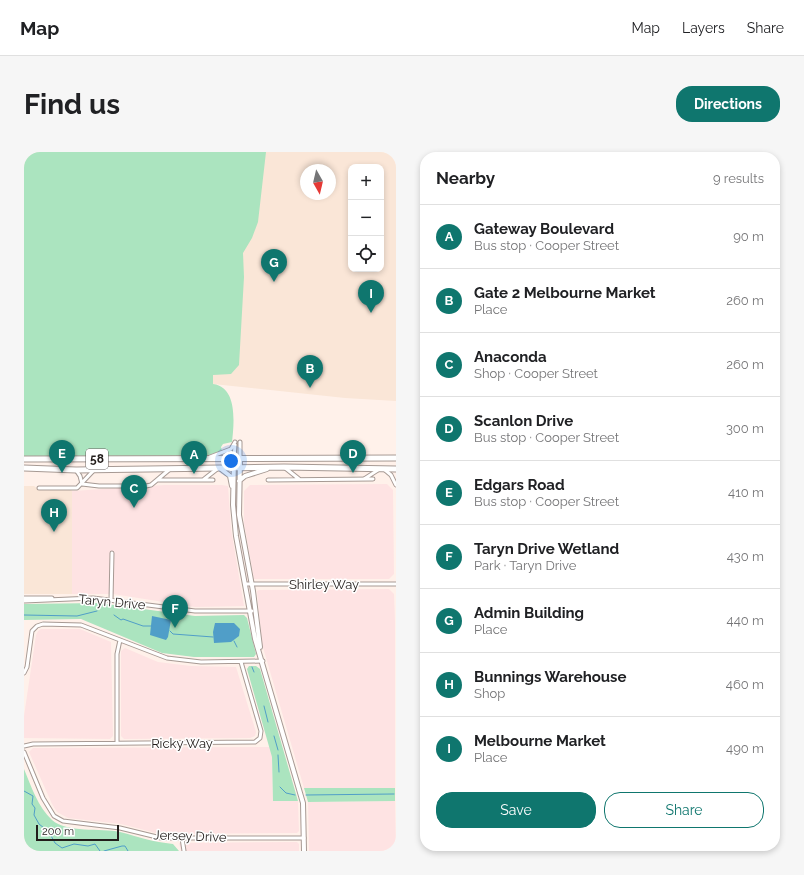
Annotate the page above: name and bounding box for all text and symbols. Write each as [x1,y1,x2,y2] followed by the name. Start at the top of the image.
[20,17,59,39] text: Map
[632,20,660,36] text: Map
[682,20,725,36] text: Layers
[747,20,784,36] text: Share
[676,86,780,122] button: Directions
[24,88,120,121] text: Find us
[300,164,336,200] north arrow
[348,164,384,272] map controls
[348,164,384,200] button: +
[436,168,495,188] text: Nearby
[713,171,764,186] text: 9 results
[348,200,384,236] button: −
[474,220,614,238] text: Gateway Boulevard
[445,229,453,244] text: A
[733,229,764,244] text: 90 m
[348,236,384,272] button: locate
[474,238,619,253] text: Bus stop · Cooper Street
[261,249,287,282] pin: G
[358,280,384,313] pin: I
[474,284,656,302] text: Gate 2 Melbourne Market
[445,293,453,308] text: B
[726,293,764,308] text: 260 m
[474,302,507,317] text: Place
[474,348,547,366] text: Anaconda
[297,355,323,388] pin: B
[445,357,453,372] text: C
[726,357,764,372] text: 260 m
[474,366,598,381] text: Shop · Cooper Street
[474,412,573,430] text: Scanlon Drive
[444,421,454,436] text: D
[726,421,764,436] text: 300 m
[474,430,619,445] text: Bus stop · Cooper Street
[49,440,75,473] pin: E
[340,440,366,473] pin: D
[181,441,207,474] pin: A
[86,449,108,469] road number: 58
[221,451,241,471] your location
[121,475,147,508] pin: C
[474,476,565,494] text: Edgars Road
[445,485,453,500] text: E
[728,485,764,500] text: 410 m
[474,494,619,509] text: Bus stop · Cooper Street
[41,499,67,532] pin: H
[474,540,619,558] text: Taryn Drive Wetland
[445,549,453,564] text: F
[727,549,764,564] text: 430 m
[474,558,576,573] text: Park · Taryn Drive
[289,577,359,592] street label: Shirley Way
[78,592,146,612] street label: Taryn Drive
[162,595,188,628] pin: F
[474,604,584,622] text: Admin Building
[444,613,454,628] text: G
[727,613,764,628] text: 440 m
[474,622,507,637] text: Place
[474,668,626,686] text: Bunnings Warehouse
[444,677,454,692] text: H
[726,677,764,692] text: 460 m
[474,686,505,701] text: Shop
[474,732,606,750] text: Melbourne Market
[151,736,213,751] street label: Ricky Way
[447,741,451,756] text: I
[726,741,764,756] text: 490 m
[474,750,507,765] text: Place
[436,792,596,828] button: Save
[604,792,764,828] button: Share
[36,823,119,842] scale bar
[42,825,74,838] text: 200 m
[153,827,227,845] street label: Jersey Drive

